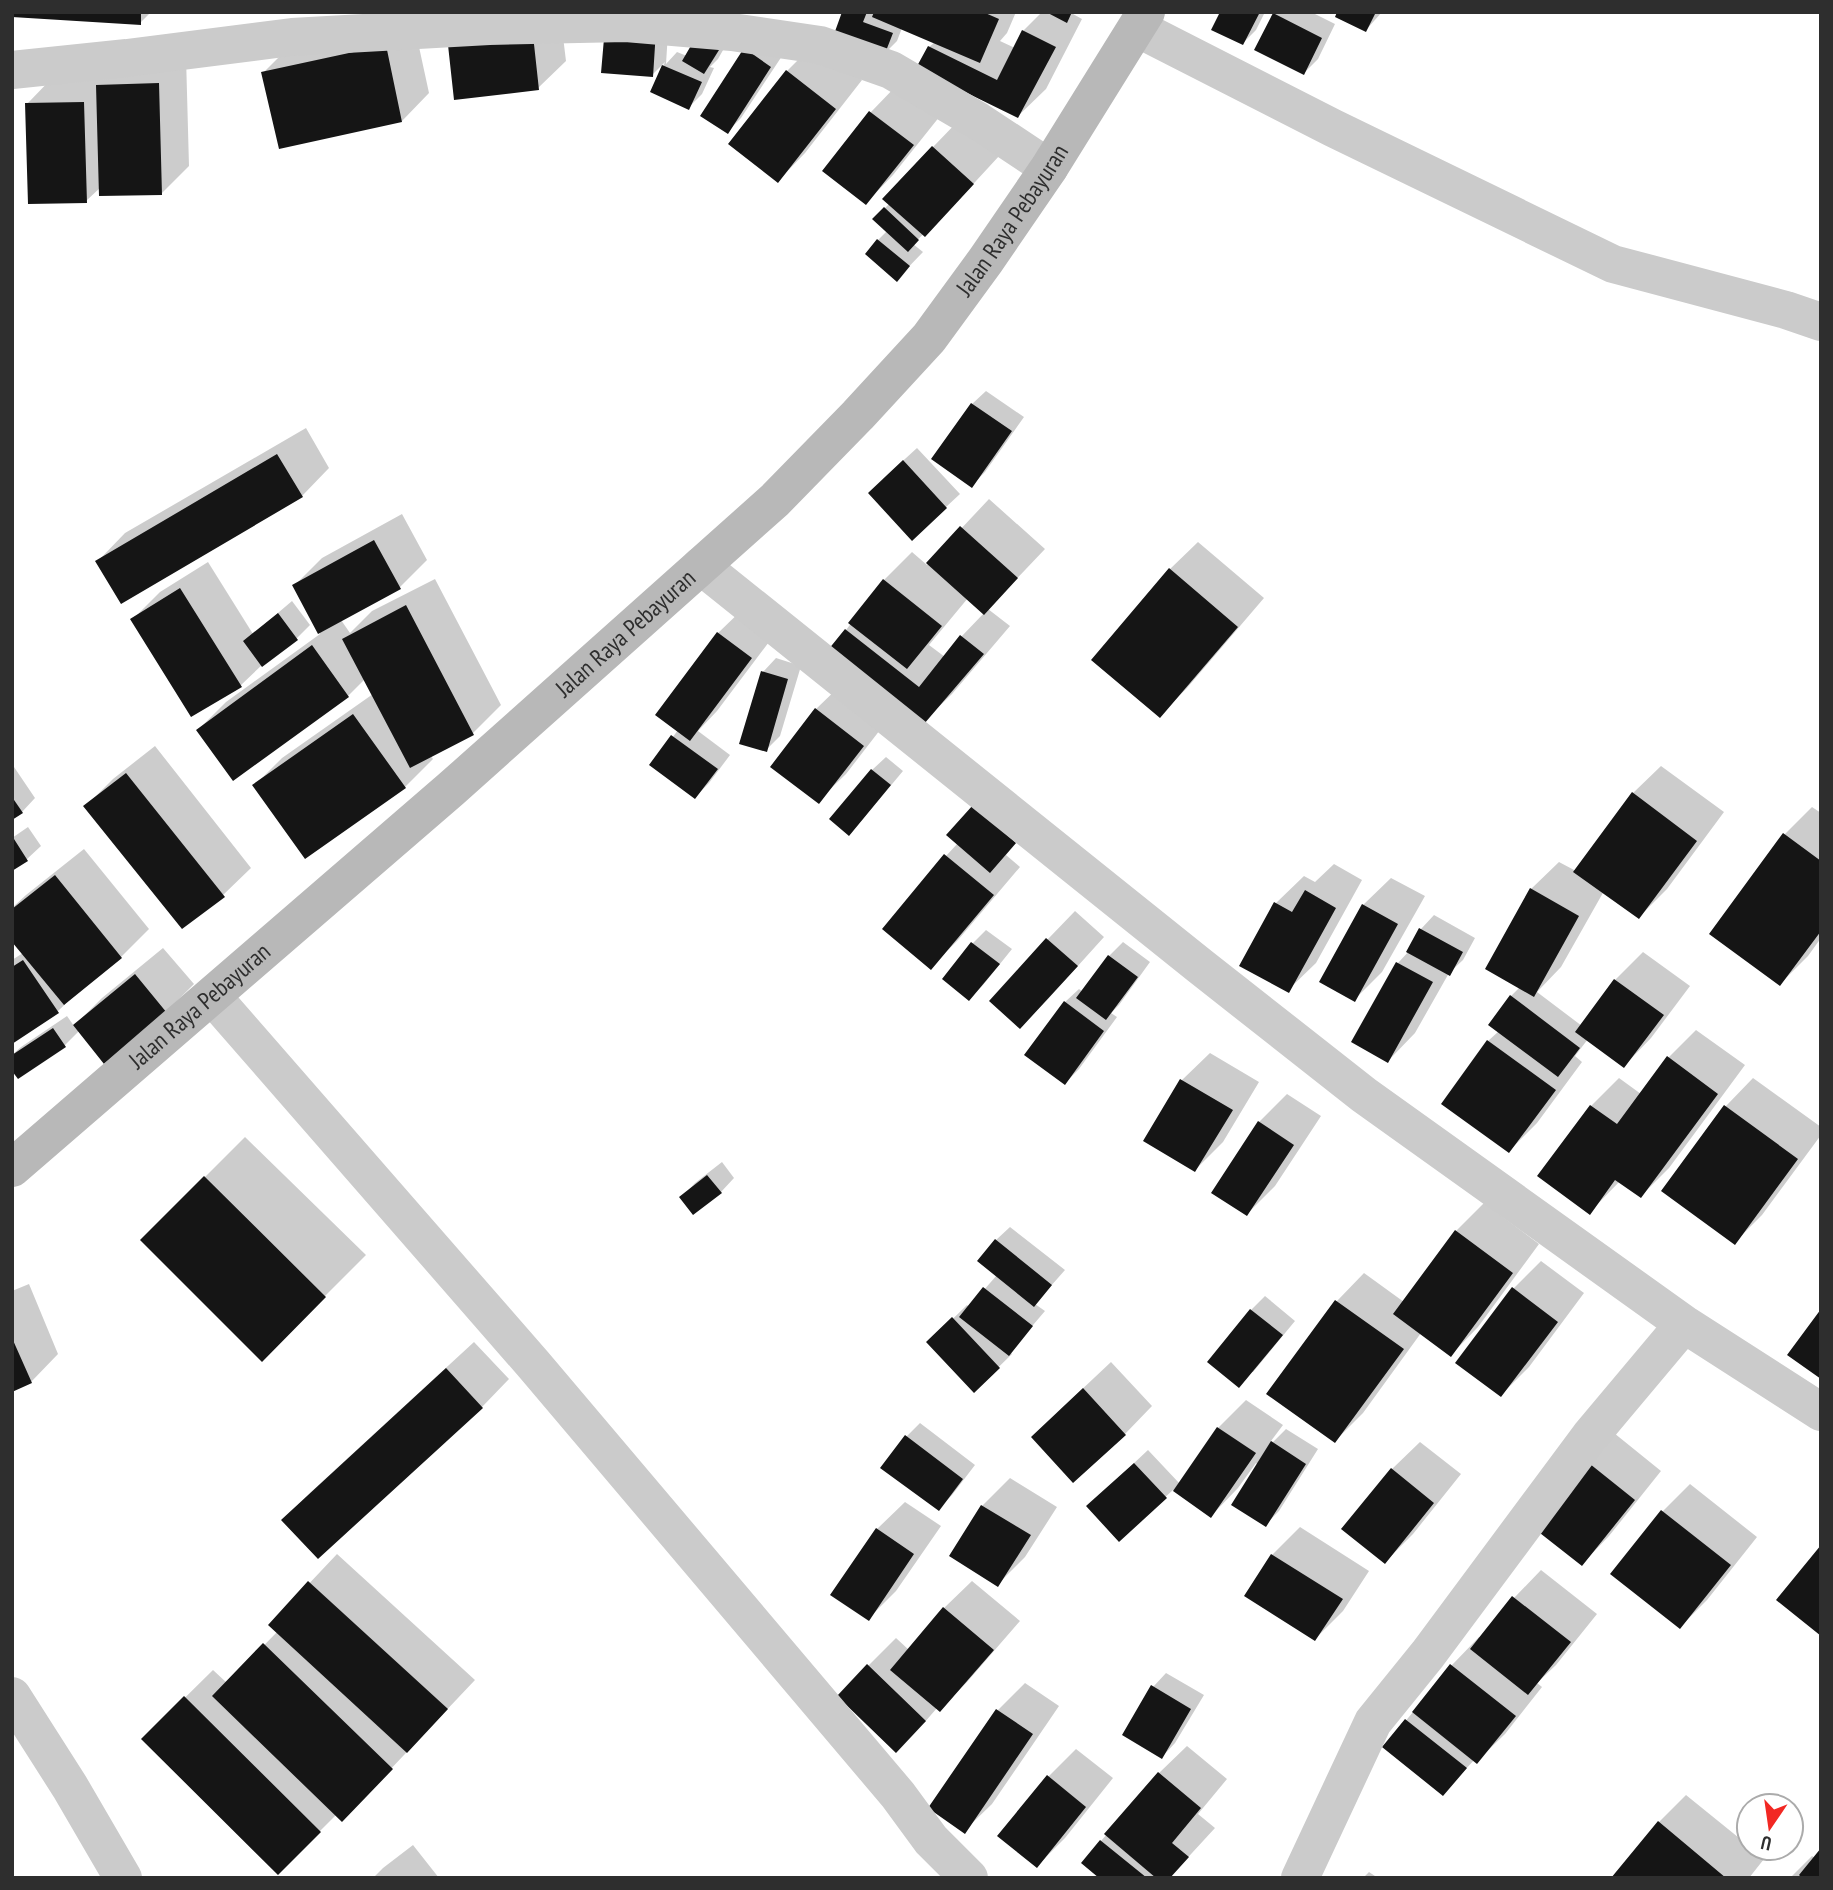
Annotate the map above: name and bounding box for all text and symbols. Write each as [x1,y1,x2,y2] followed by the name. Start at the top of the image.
[948,138,1075,303] street label: Jalan Raya Pebayuran
[548,562,702,704] street label: Jalan Raya Pebayuran
[121,936,277,1076] street label: Jalan Raya Pebayuran
[1735,1792,1805,1862] north arrow
[1759,1831,1774,1856] text: U

